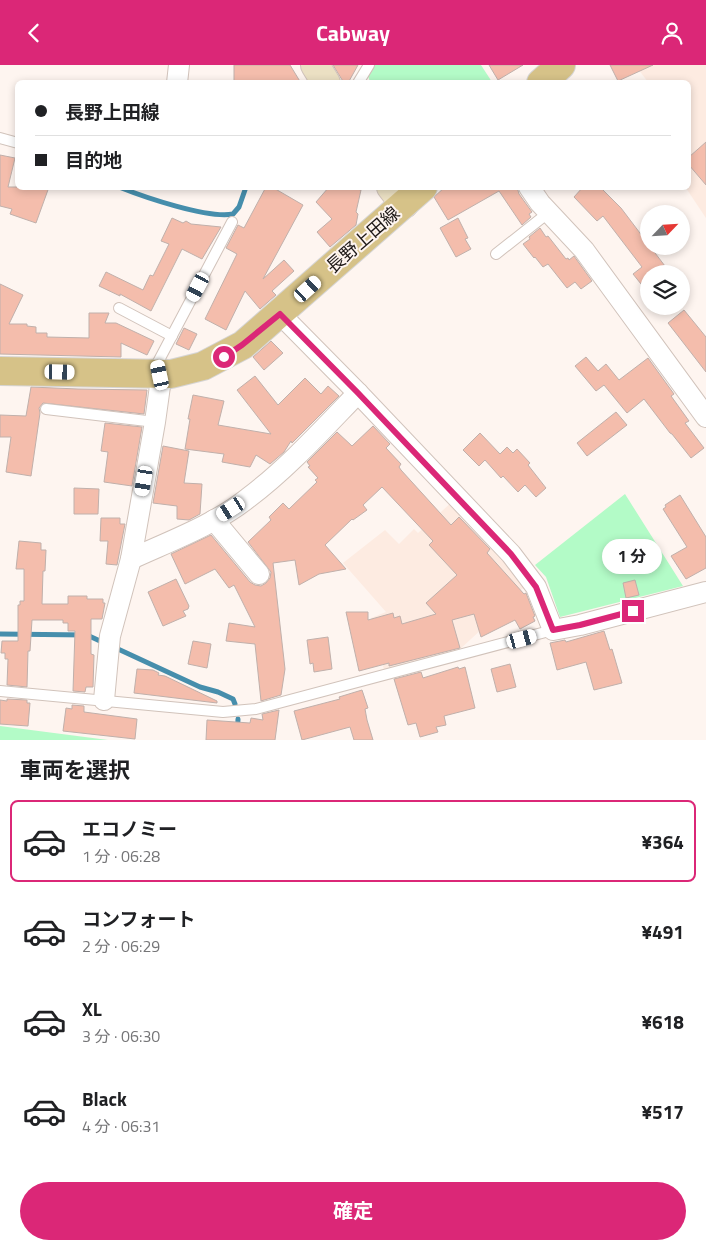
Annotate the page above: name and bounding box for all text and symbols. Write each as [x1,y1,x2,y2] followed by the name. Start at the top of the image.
[316,16,390,50] text: Cabway
[20,19,48,47] icon: back
[658,19,686,47] icon: person
[65,97,160,126] text: 長野上田線
[65,145,122,174] text: 目的地
[320,200,405,279] street label: 長野上田線
[640,205,690,255] north arrow
[640,205,690,315] map controls
[640,265,690,315] button: layers
[184,270,211,304] car
[291,273,324,305] car
[213,346,235,368] route start
[149,359,170,391] car
[44,364,75,380] car
[134,465,153,497] car
[214,495,247,523] car
[603,539,663,573] callout: 1 分
[618,544,646,568] text: 1 分
[622,600,644,622] route end
[505,628,538,650] car
[20,753,130,787] text: 車両を選択
[82,814,177,843] text: エコノミー
[22,819,67,864] icon: car
[641,827,684,856] text: ¥364
[82,844,160,868] text: 1 分 · 06:28
[82,904,195,933] text: コンフォート
[22,909,67,954] icon: car
[641,917,684,946] text: ¥491
[82,934,160,958] text: 2 分 · 06:29
[82,994,102,1023] text: XL
[22,999,67,1044] icon: car
[641,1007,684,1036] text: ¥618
[82,1024,160,1048] text: 3 分 · 06:30
[82,1084,127,1113] text: Black
[22,1089,67,1134] icon: car
[641,1097,684,1126] text: ¥517
[82,1114,160,1138] text: 4 分 · 06:31
[20,1182,686,1240] button: 確定

